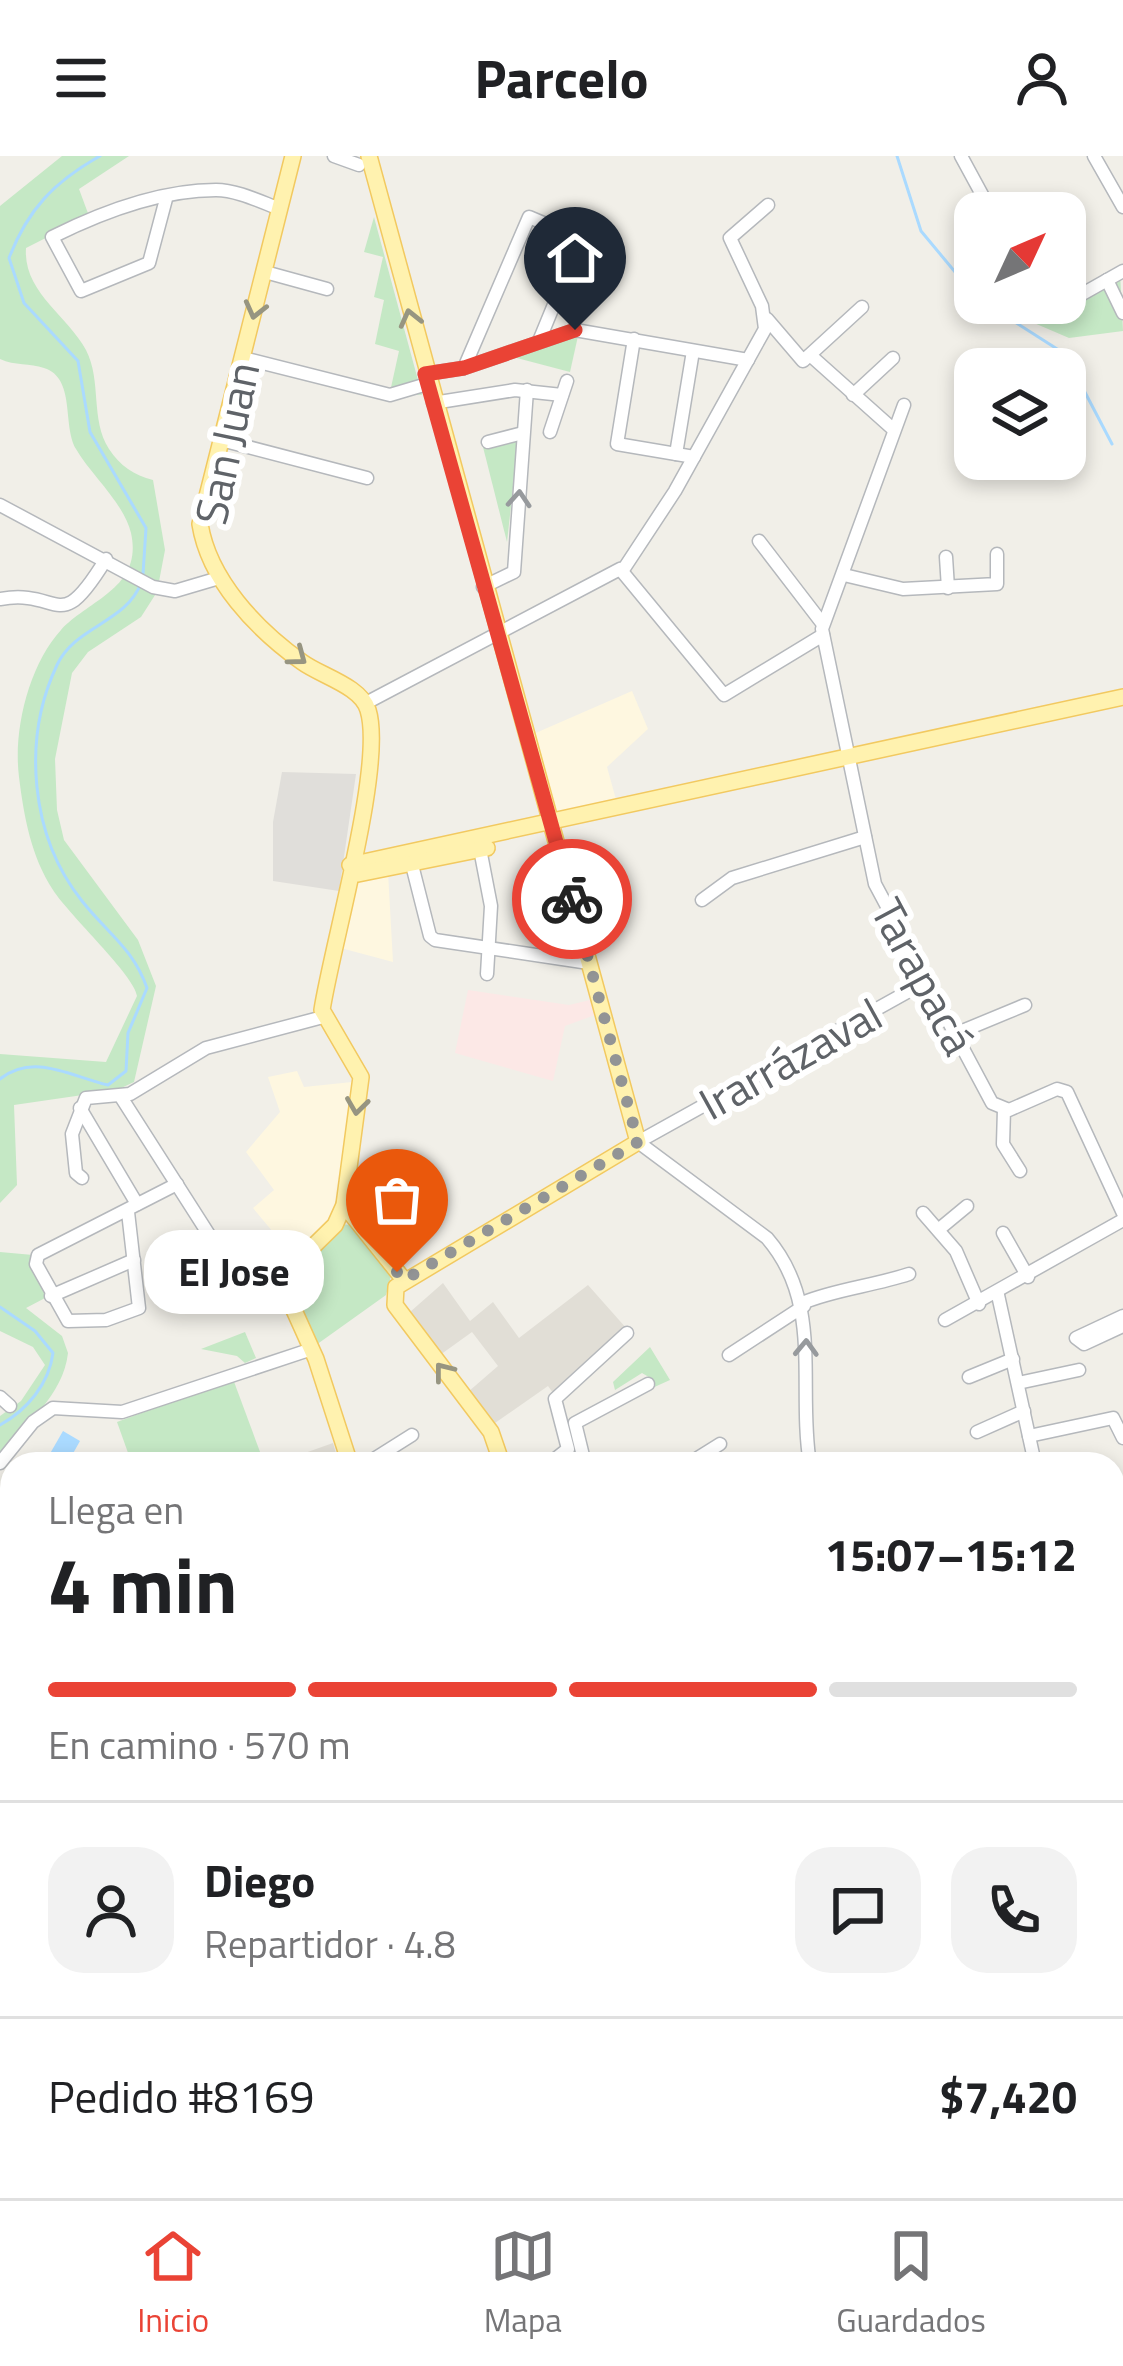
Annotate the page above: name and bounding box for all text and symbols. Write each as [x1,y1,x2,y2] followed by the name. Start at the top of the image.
[475,37,648,119] text: Parcelo
[48,45,114,111] icon: menu
[1009,45,1075,111] icon: person
[954,192,1086,324] north arrow
[954,192,1086,480] map controls
[524,207,626,330] pin
[542,225,608,291] icon: home
[244,300,269,320] one-way arrow
[400,308,425,328] one-way arrow
[954,348,1086,480] button: layers
[176,355,276,531] street label: San Juan
[506,489,532,508] one-way arrow
[284,643,306,664] one-way arrow
[512,839,632,959] courier
[539,866,605,932] icon: bike
[854,886,994,1066] street label: Tarapacá
[686,980,894,1136] street label: Irarrázaval
[345,1096,371,1116] one-way arrow
[346,1149,448,1272] pin
[364,1167,430,1233] icon: bag
[145,1230,325,1314] callout: El Jose
[178,1242,290,1301] text: El Jose
[793,1338,819,1357] one-way arrow
[436,1363,458,1384] one-way arrow
[48,1480,184,1539] text: Llega en
[825,1520,1077,1588] text: 15:07–15:12
[48,1525,238,1643] text: 4 min
[48,1715,351,1774] text: En camino · 570 m
[204,1846,315,1914] text: Diego
[48,1847,174,1973] button: person
[795,1847,921,1973] button: chat
[951,1847,1077,1973] button: phone
[204,1914,456,1973] text: Repartidor · 4.8
[48,2062,314,2130] text: Pedido #8169
[939,2062,1077,2130] text: $7,420
[137,2223,209,2345] tab: Inicio
[484,2223,562,2345] tab: Mapa
[836,2223,986,2345] tab: Guardados

